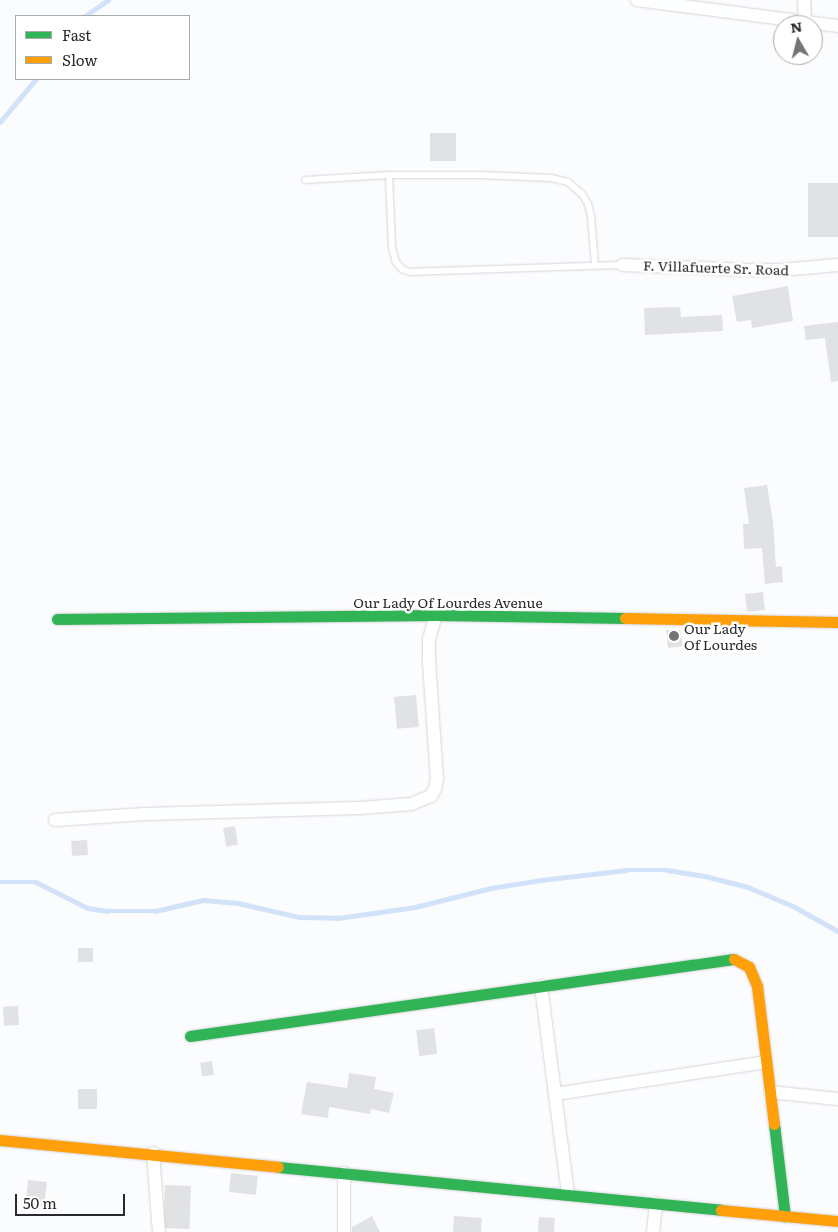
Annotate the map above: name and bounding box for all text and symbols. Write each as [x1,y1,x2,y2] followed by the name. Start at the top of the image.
[15,15,190,80] legend
[773,15,823,65] north arrow
[789,15,803,37] text: N
[62,23,91,46] text: Fast
[62,48,97,71] text: Slow
[643,256,789,278] street label: F. Villafuerte Sr. Road
[353,594,543,610] street label: Our Lady Of Lourdes Avenue
[684,620,757,652] place label: Our Lady Of Lourdes
[668,630,680,642] marker: Our Lady Of Lourdes
[18,1184,128,1216] scale bar
[23,1191,57,1214] text: 50 m

